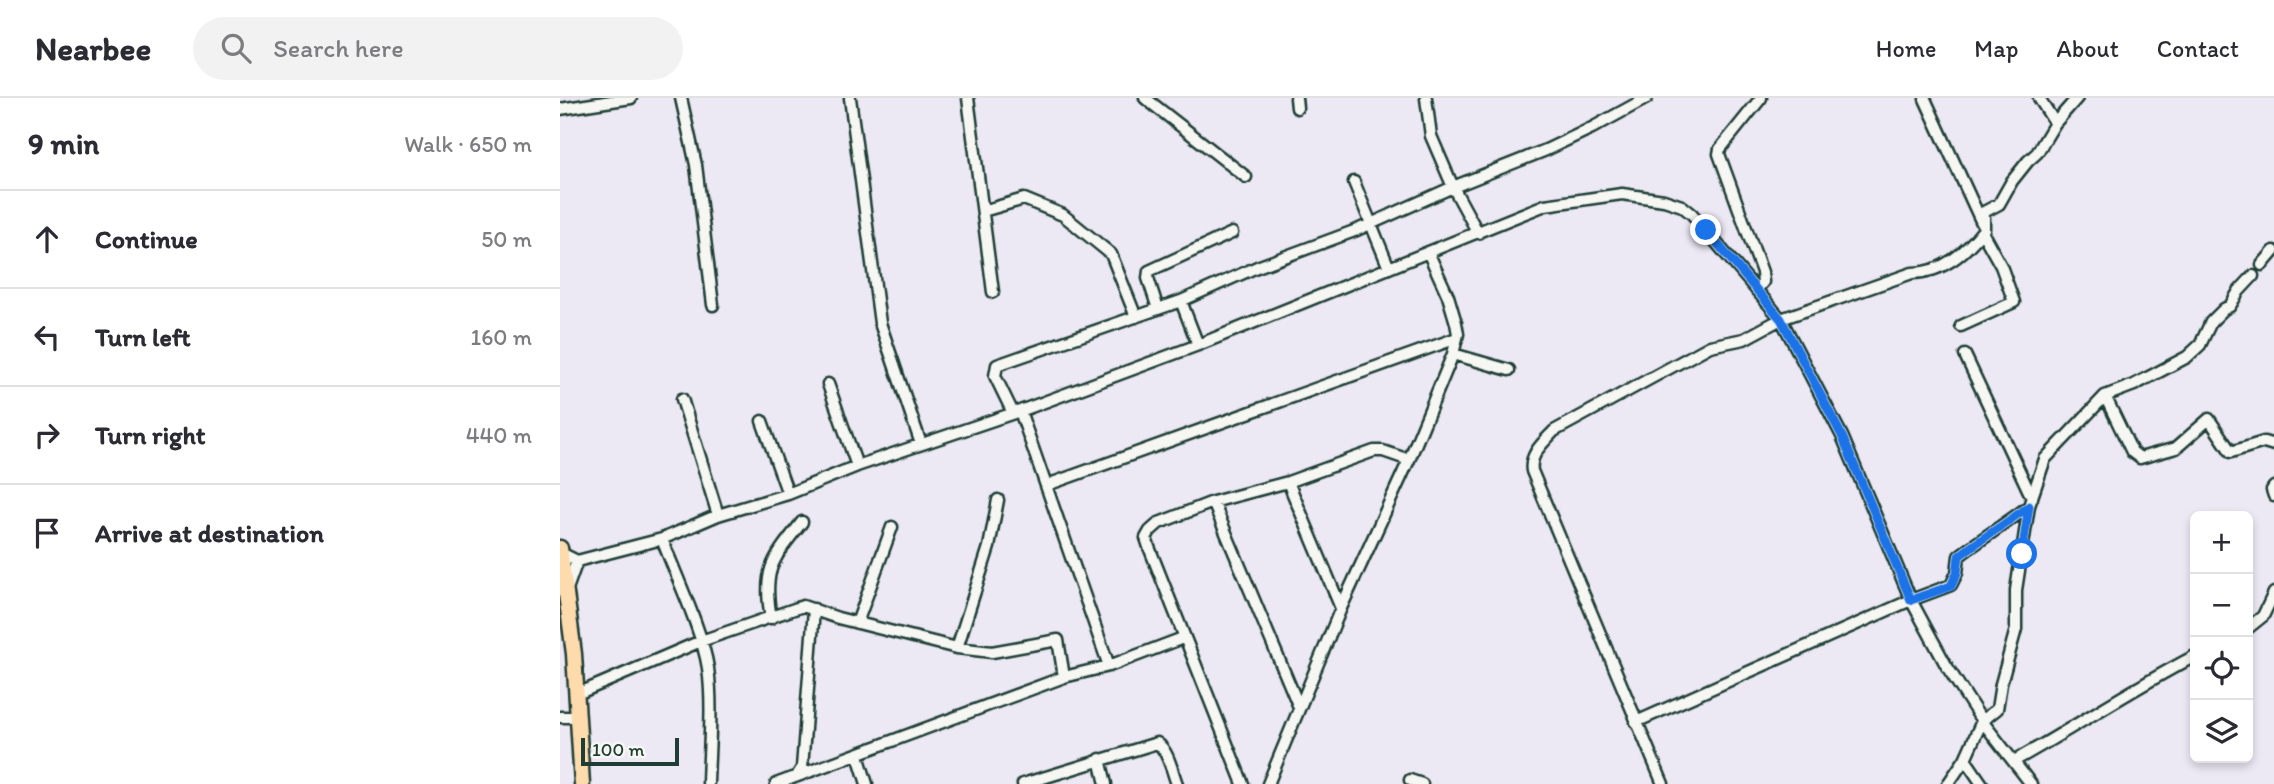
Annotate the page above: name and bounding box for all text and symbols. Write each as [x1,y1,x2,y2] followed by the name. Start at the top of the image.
[193,17,683,80] search box
[35,29,151,68] text: Nearbee
[217,29,255,67] icon: search
[273,32,404,64] text: Search here
[1876,34,1936,63] text: Home
[1974,34,2018,63] text: Map
[2056,34,2119,63] text: About
[2157,34,2239,63] text: Contact
[28,125,99,162] text: 9 min
[404,130,532,158] text: Walk · 650 m
[1690,214,1721,245] route end
[28,220,66,258] icon: ahead
[95,223,198,255] text: Continue
[481,225,532,253] text: 50 m
[28,318,66,356] icon: left
[95,321,191,353] text: Turn left
[470,323,532,351] text: 160 m
[28,416,66,454] icon: right
[95,419,206,451] text: Turn right
[466,421,532,449] text: 440 m
[2190,511,2253,763] map controls
[2190,511,2253,574] button: +
[28,514,66,552] icon: arrive
[95,517,324,549] text: Arrive at destination
[2006,538,2037,569] route start
[2190,574,2253,637] button: −
[2190,637,2253,700] button: locate
[2190,700,2253,763] button: layers
[581,735,679,767] scale bar
[592,738,644,761] text: 100 m

